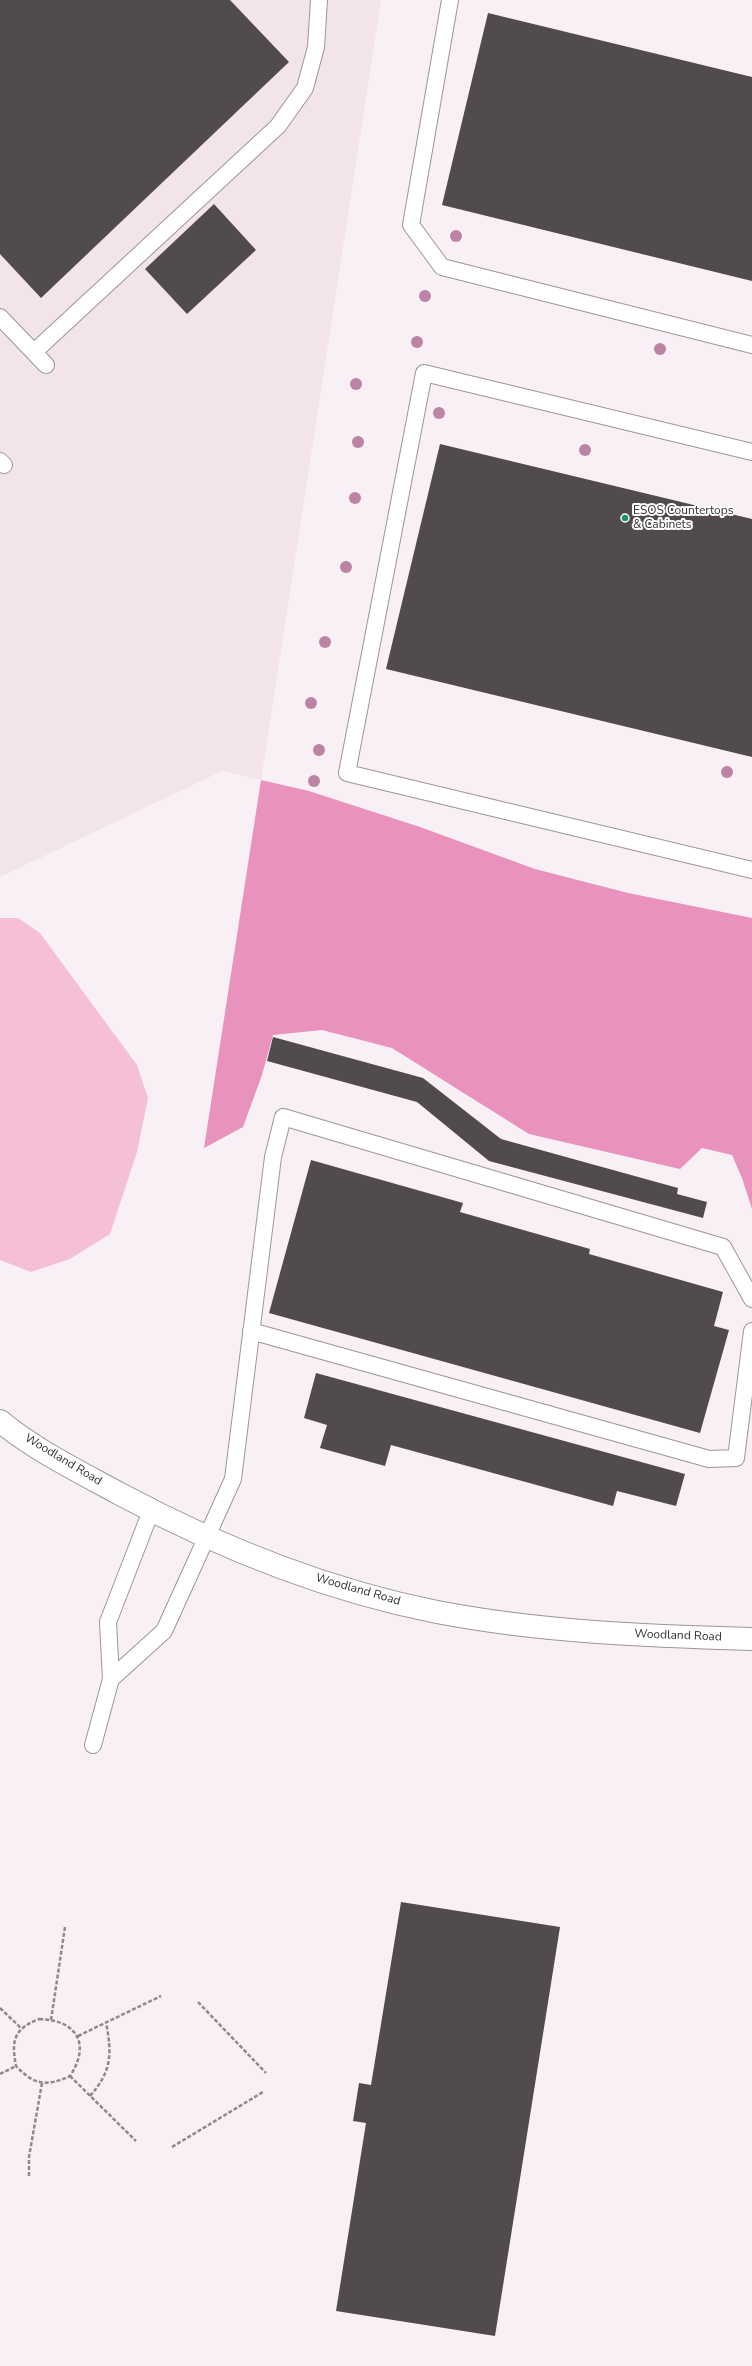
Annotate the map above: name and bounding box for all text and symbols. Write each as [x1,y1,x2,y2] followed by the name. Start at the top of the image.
[633,504,734,532] place label: ESOS Countertops & Cabinets
[620,513,630,523] marker: ESOS Countertops & Cabinets
[22,1431,104,1489] street label: Woodland Road
[314,1571,402,1609] street label: Woodland Road
[634,1627,722,1645] street label: Woodland Road

